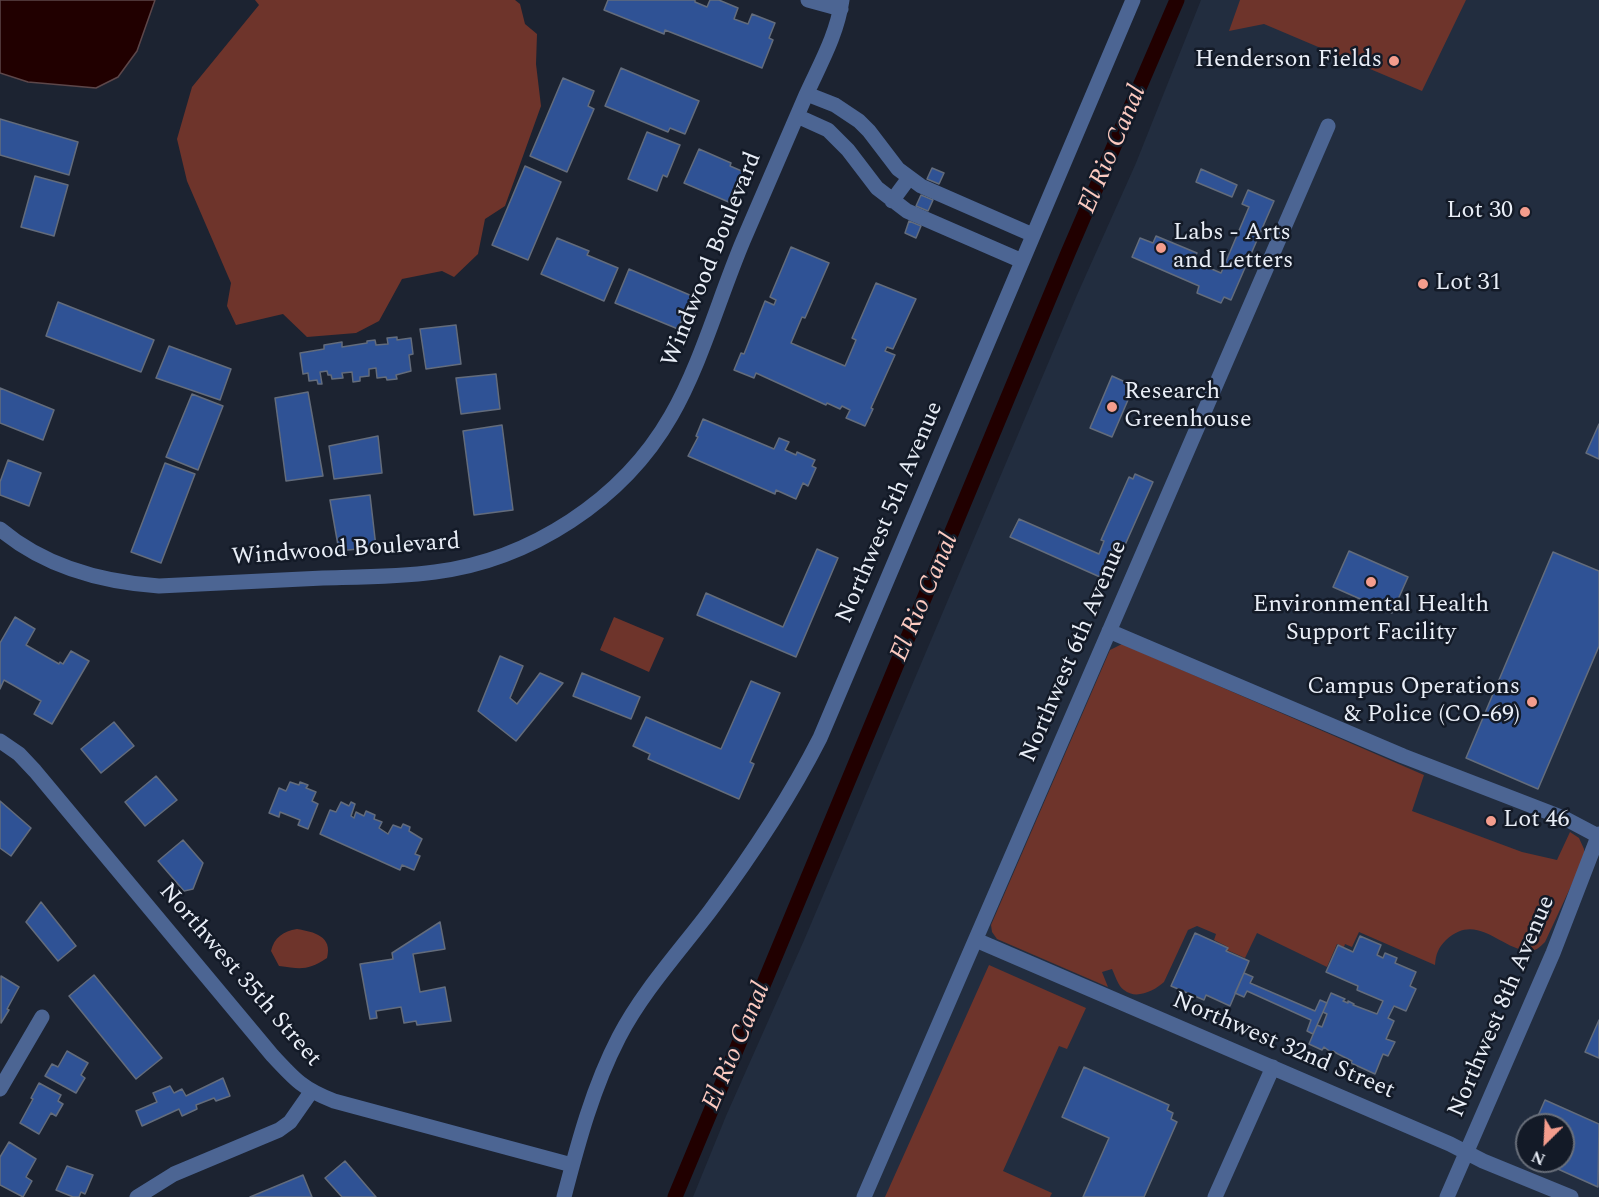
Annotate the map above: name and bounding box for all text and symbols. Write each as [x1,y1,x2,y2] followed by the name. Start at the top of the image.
[1195,47,1382,75] place label: Henderson Fields
[1387,54,1401,68] marker: Henderson Fields
[1073,81,1155,219] water label: El Rio Canal
[657,148,769,372] street label: Windwood Boulevard
[1446,198,1513,226] place label: Lot 30
[1518,205,1532,219] marker: Lot 30
[1173,220,1293,276] place label: Labs - Arts and Letters
[1154,241,1168,255] marker: Labs - Arts and Letters
[1435,270,1502,298] place label: Lot 31
[1416,277,1430,291] marker: Lot 31
[1124,379,1252,435] place label: Research Greenhouse
[831,398,951,628] street label: Northwest 5th Avenue
[1105,400,1119,414] marker: Research Greenhouse
[231,529,461,573] street label: Windwood Boulevard
[885,529,967,667] water label: El Rio Canal
[1015,537,1135,767] street label: Northwest 6th Avenue
[1364,575,1378,589] marker: Environmental Health Support Facility
[1253,592,1489,648] place label: Environmental Health Support Facility
[1307,674,1520,730] place label: Campus Operations & Police (CO-69)
[1525,695,1539,709] marker: Campus Operations & Police (CO-69)
[1503,807,1570,835] place label: Lot 46
[1484,814,1498,828] marker: Lot 46
[151,878,327,1074] street label: Northwest 35th Street
[1443,892,1563,1122] street label: Northwest 8th Avenue
[697,978,779,1116] water label: El Rio Canal
[1168,987,1398,1107] street label: Northwest 32nd Street
[1515,1113,1575,1173] north arrow
[1528,1144,1549,1171] text: N

